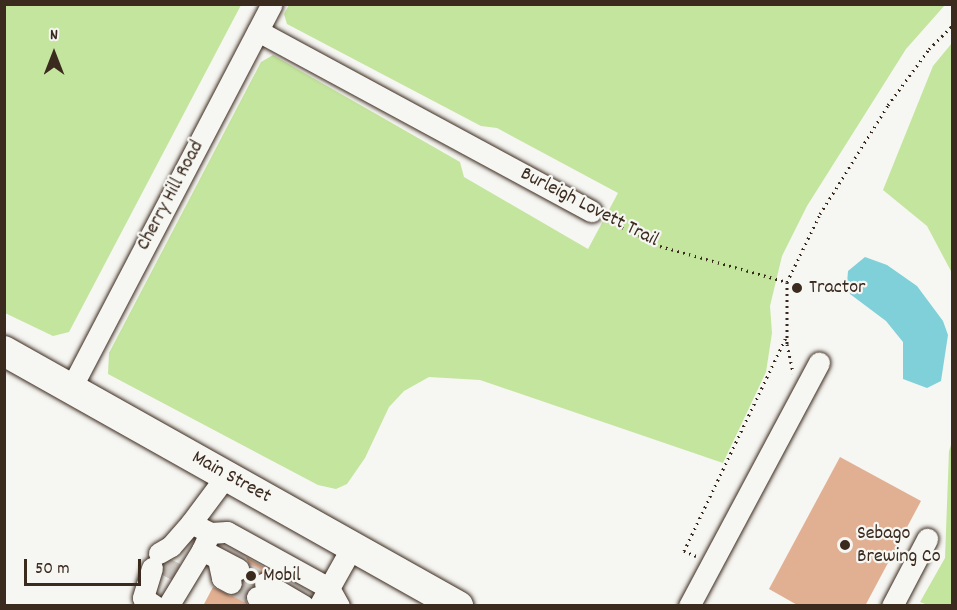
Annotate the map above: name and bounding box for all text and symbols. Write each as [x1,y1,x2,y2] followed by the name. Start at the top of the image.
[24,24,84,84] north arrow
[50,24,58,47] text: N
[132,137,210,255] street label: Cherry Hill Road
[516,163,662,253] street label: Burleigh Lovett Trail
[809,276,866,300] place label: Tractor
[790,281,804,295] marker: Tractor
[187,446,275,510] street label: Main Street
[857,522,941,569] place label: Sebago Brewing Co
[838,538,852,552] marker: Sebago Brewing Co
[27,547,144,585] scale bar
[35,557,70,582] text: 50 m
[263,564,301,588] place label: Mobil
[244,569,258,583] marker: Mobil

